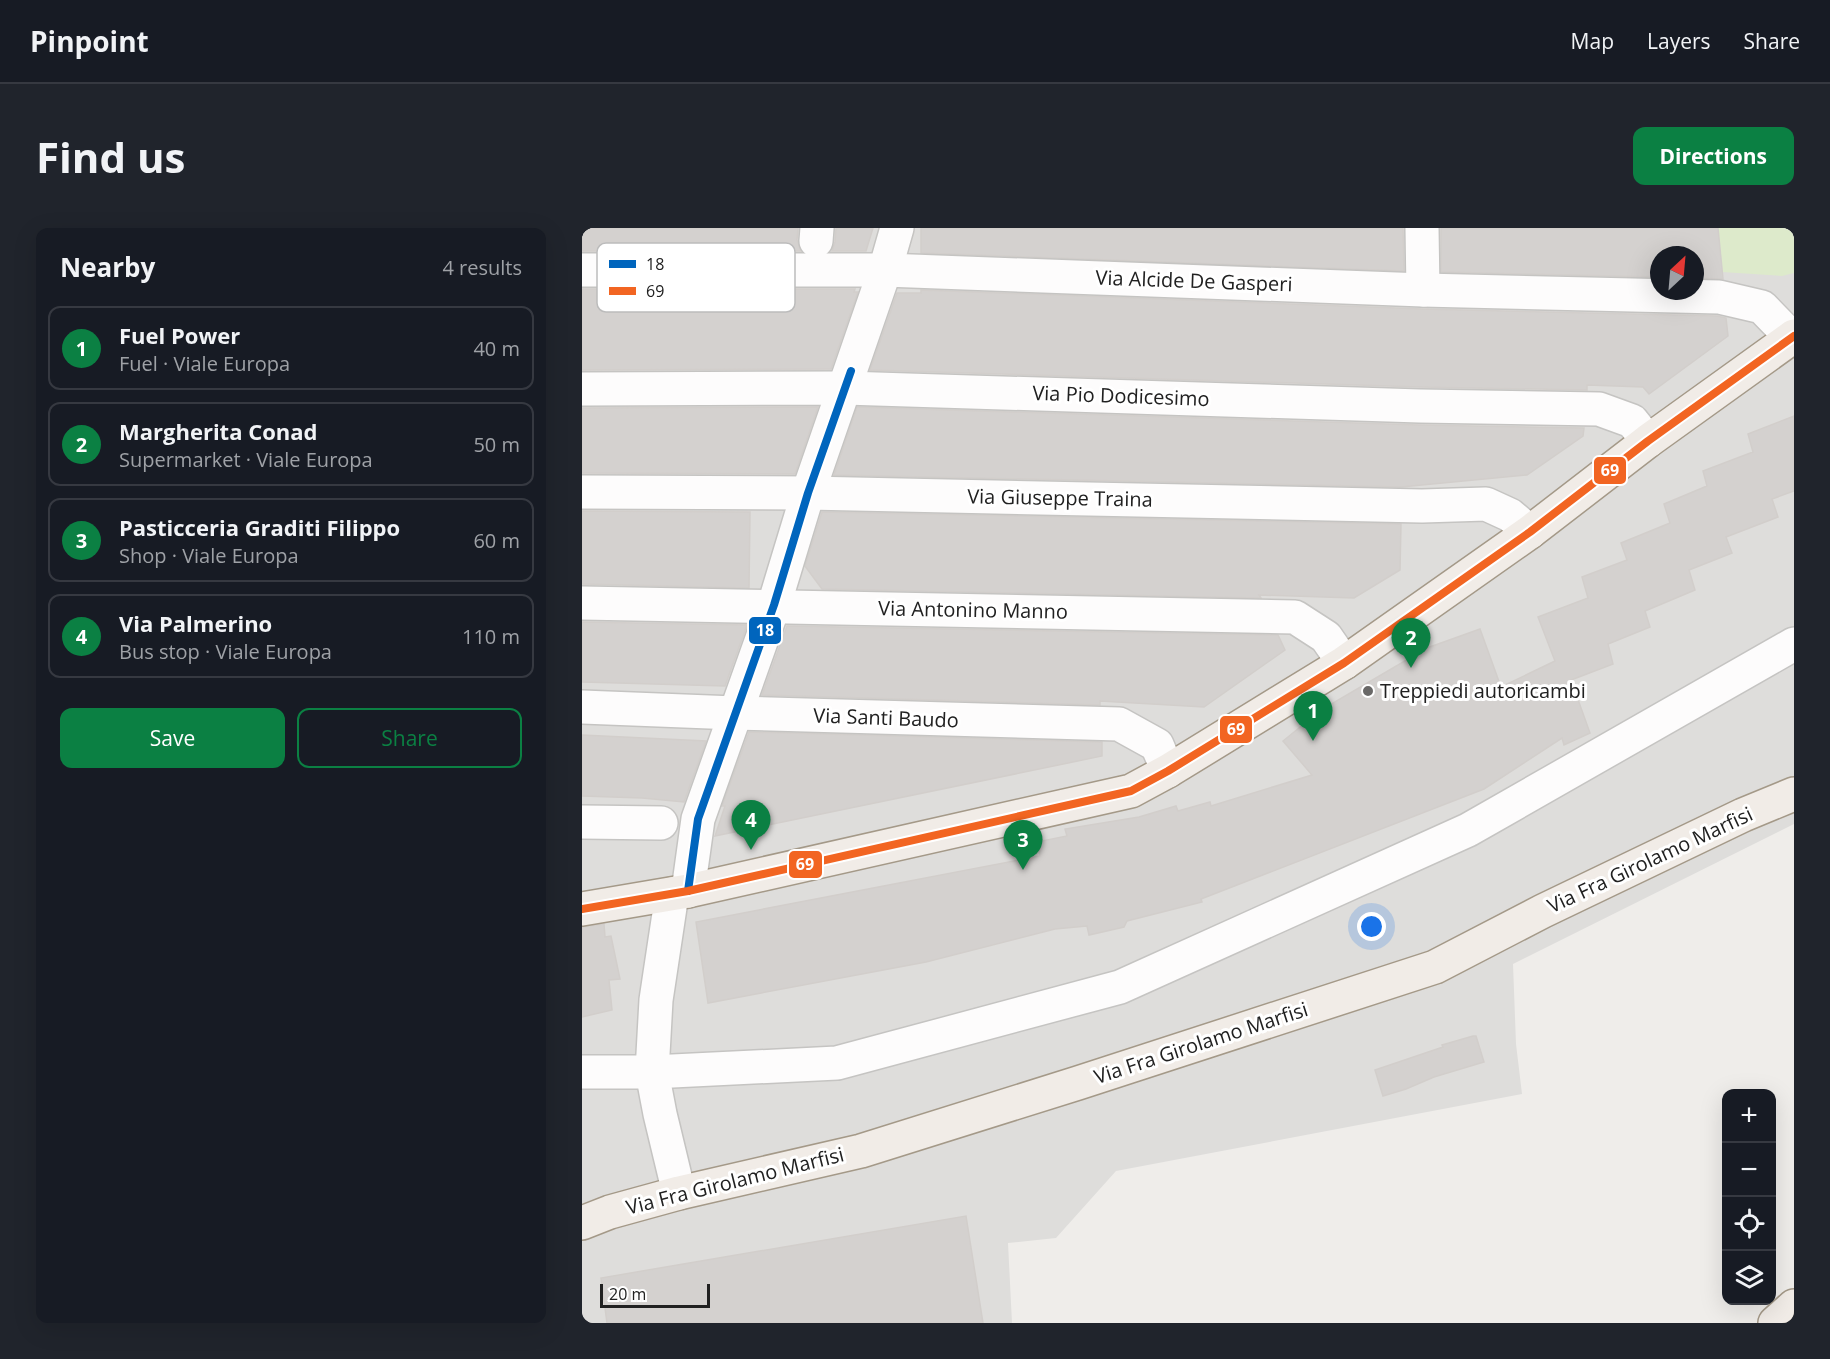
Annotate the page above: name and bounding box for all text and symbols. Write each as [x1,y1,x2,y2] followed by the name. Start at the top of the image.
[30,22,149,60] text: Pinpoint
[1571,27,1614,55] text: Map
[1647,27,1711,55] text: Layers
[1744,27,1800,55] text: Share
[1633,127,1794,185] button: Directions
[36,128,185,185] text: Find us
[597,243,795,312] legend
[1650,246,1704,300] north arrow
[60,249,155,285] text: Nearby
[646,253,664,275] text: 18
[442,254,522,281] text: 4 results
[1095,264,1293,297] street label: Via Alcide De Gasperi
[646,280,664,302] text: 69
[119,320,240,350] text: Fuel Power
[76,335,87,362] text: 1
[473,335,520,362] text: 40 m
[119,350,290,377] text: Fuel · Viale Europa
[1032,379,1210,412] street label: Via Pio Dodicesimo
[119,416,317,446] text: Margherita Conad
[76,431,87,458] text: 2
[473,431,520,458] text: 50 m
[119,446,373,473] text: Supermarket · Viale Europa
[1593,456,1627,485] line badge: 69
[1601,459,1619,481] text: 69
[967,482,1153,513] street label: Via Giuseppe Traina
[119,512,400,542] text: Pasticceria Graditi Filippo
[76,527,87,554] text: 3
[473,527,520,554] text: 60 m
[119,542,299,569] text: Shop · Viale Europa
[878,594,1068,625] street label: Via Antonino Manno
[119,608,272,638] text: Via Palmerino
[748,616,782,645] line badge: 18
[1392,618,1430,668] pin: 2
[756,619,774,641] text: 18
[76,623,87,650] text: 4
[462,623,520,650] text: 110 m
[119,638,332,665] text: Bus stop · Viale Europa
[1380,677,1586,704] place label: Treppiedi autoricambi
[1361,684,1375,698] marker: Treppiedi autoricambi
[1294,692,1332,741] pin: 1
[813,701,959,734] street label: Via Santi Baudo
[60,708,285,768] button: Save
[297,708,522,768] button: Share
[1219,715,1253,744] line badge: 69
[1227,718,1245,740] text: 69
[732,800,770,850] pin: 4
[1543,800,1757,919] street label: Via Fra Girolamo Marfisi
[1004,820,1042,870] pin: 3
[788,850,823,879] line badge: 69
[796,853,814,875] text: 69
[1357,912,1386,941] your location
[1090,995,1311,1090] street label: Via Fra Girolamo Marfisi
[1722,1089,1776,1305] map controls
[1722,1089,1776,1143] button: +
[623,1140,847,1221] street label: Via Fra Girolamo Marfisi
[1722,1143,1776,1197] button: −
[1722,1197,1776,1251] button: locate
[1722,1251,1776,1305] button: layers
[600,1281,710,1308] scale bar
[609,1283,646,1305] text: 20 m

